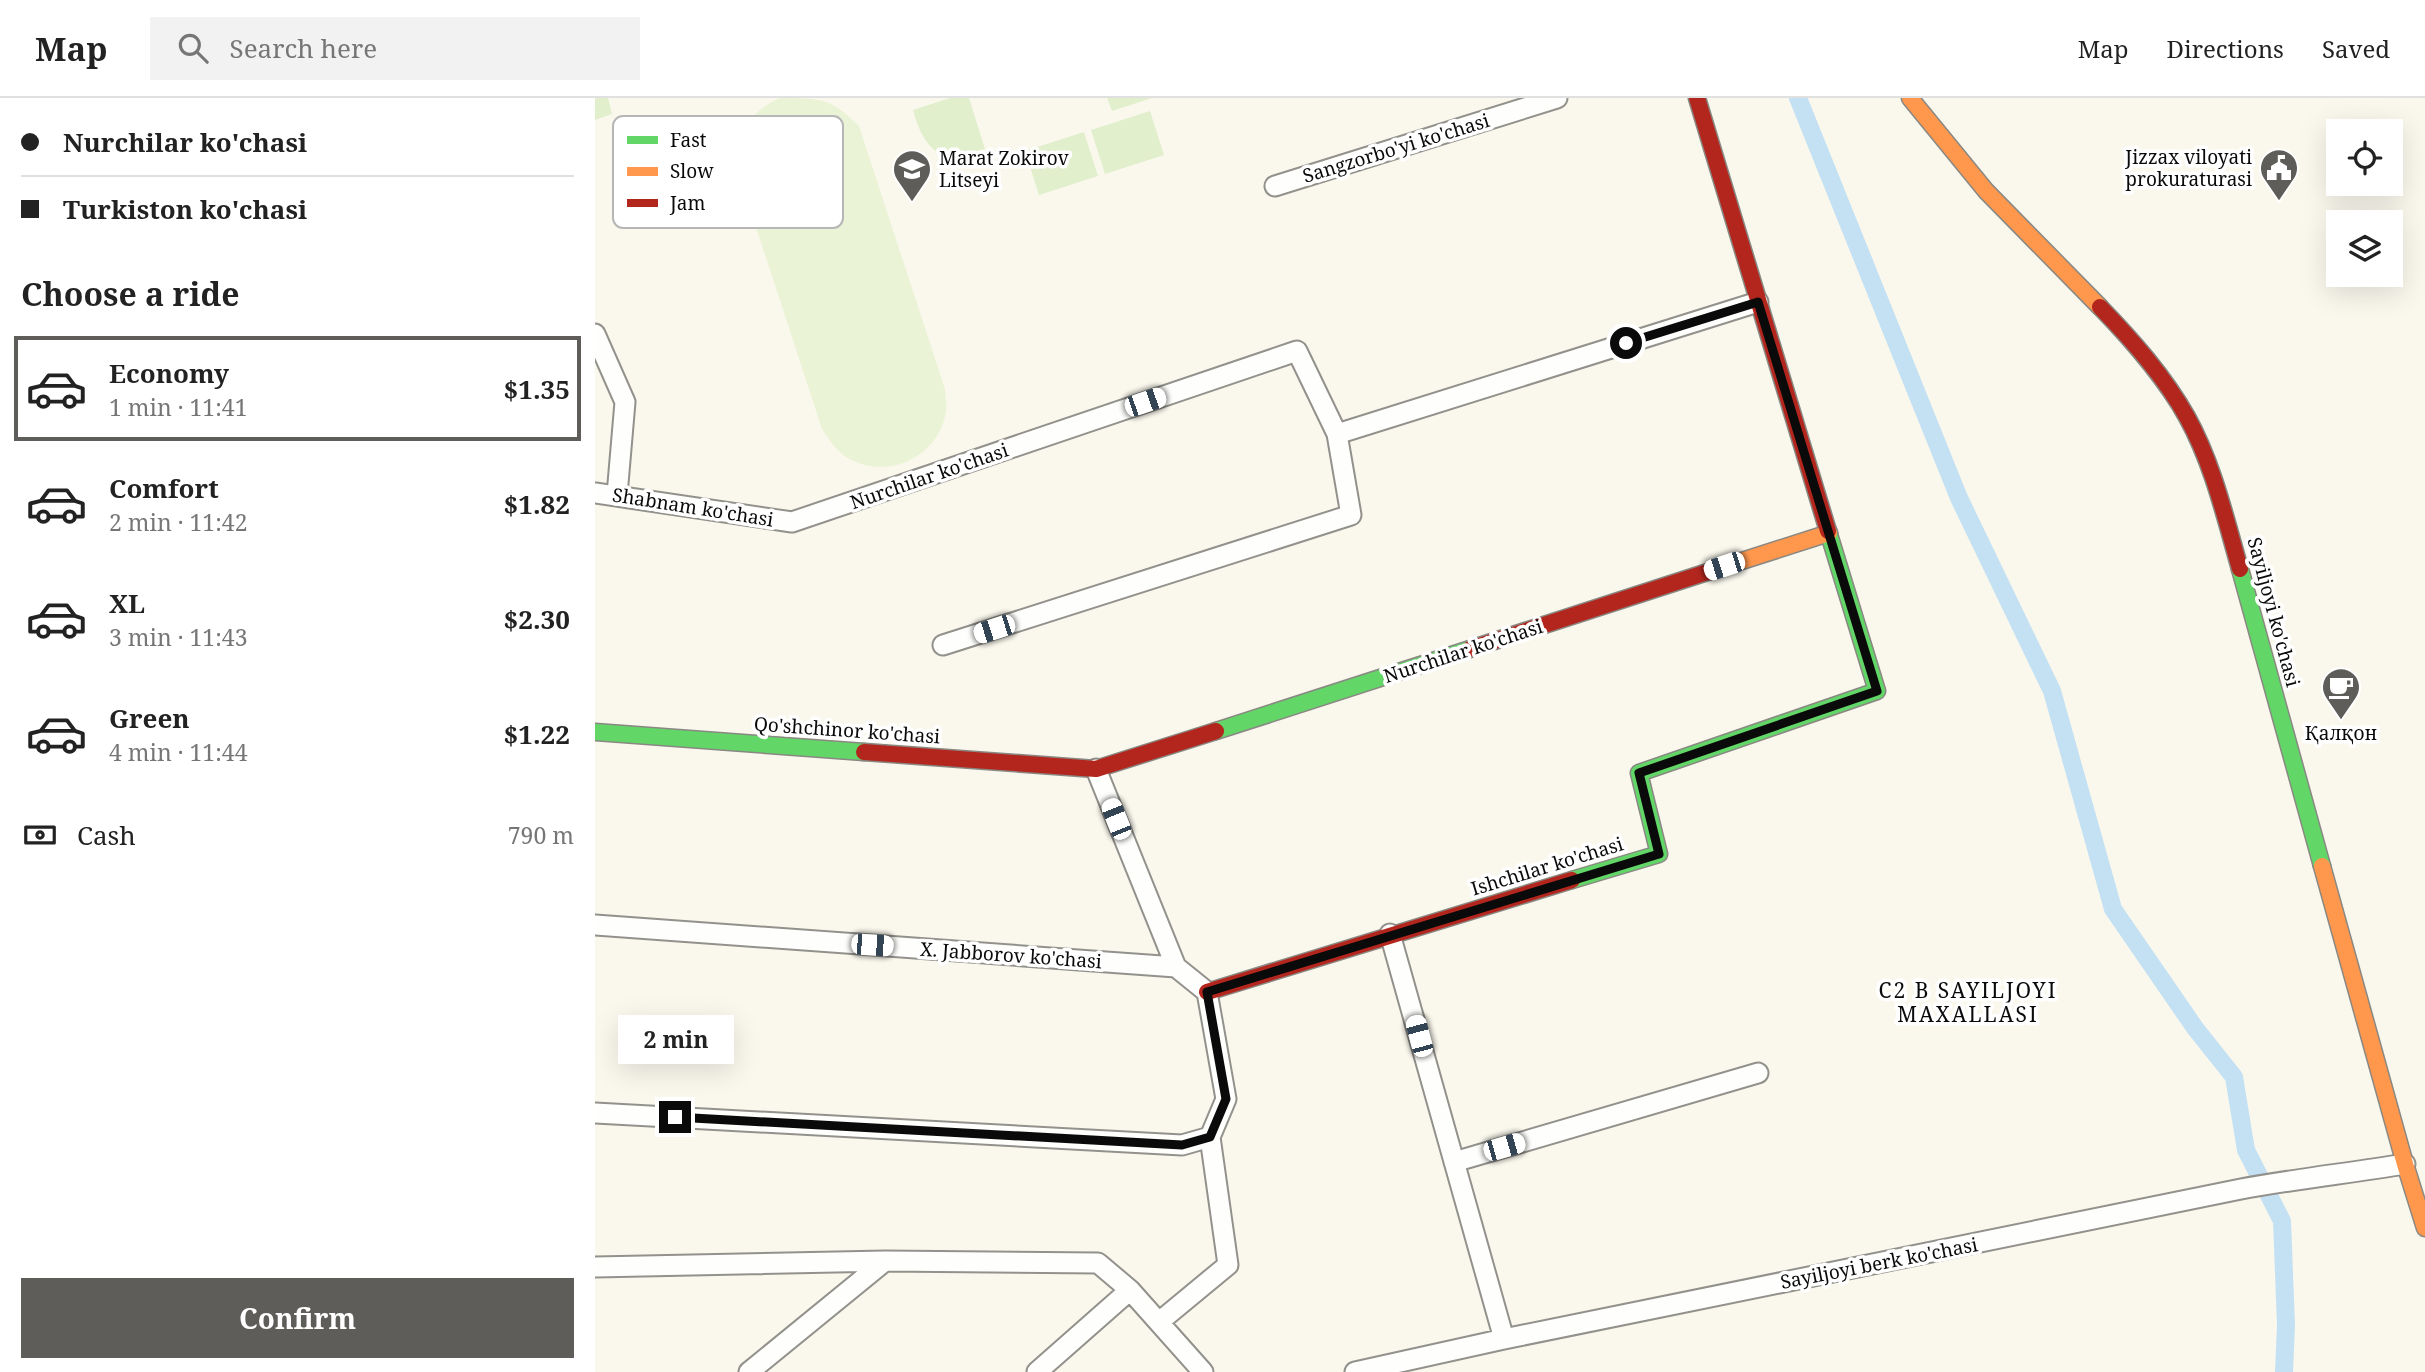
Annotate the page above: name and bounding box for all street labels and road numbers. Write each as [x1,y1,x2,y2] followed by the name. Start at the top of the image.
[1299,107,1493,189] street label: Sangzorbo'yi ko'chasi
[846,437,1012,515] street label: Nurchilar ko'chasi
[611,481,775,533] street label: Shabnam ko'chasi
[2242,534,2306,690] street label: Sayiljoyi ko'chasi
[1380,613,1546,689] street label: Nurchilar ko'chasi
[753,711,941,749] street label: Qo'shchinor ko'chasi
[1468,830,1626,902] street label: Ishchilar ko'chasi
[919,936,1103,974] street label: X. Jabborov ko'chasi
[1778,1231,1980,1295] street label: Sayiljoyi berk ko'chasi

